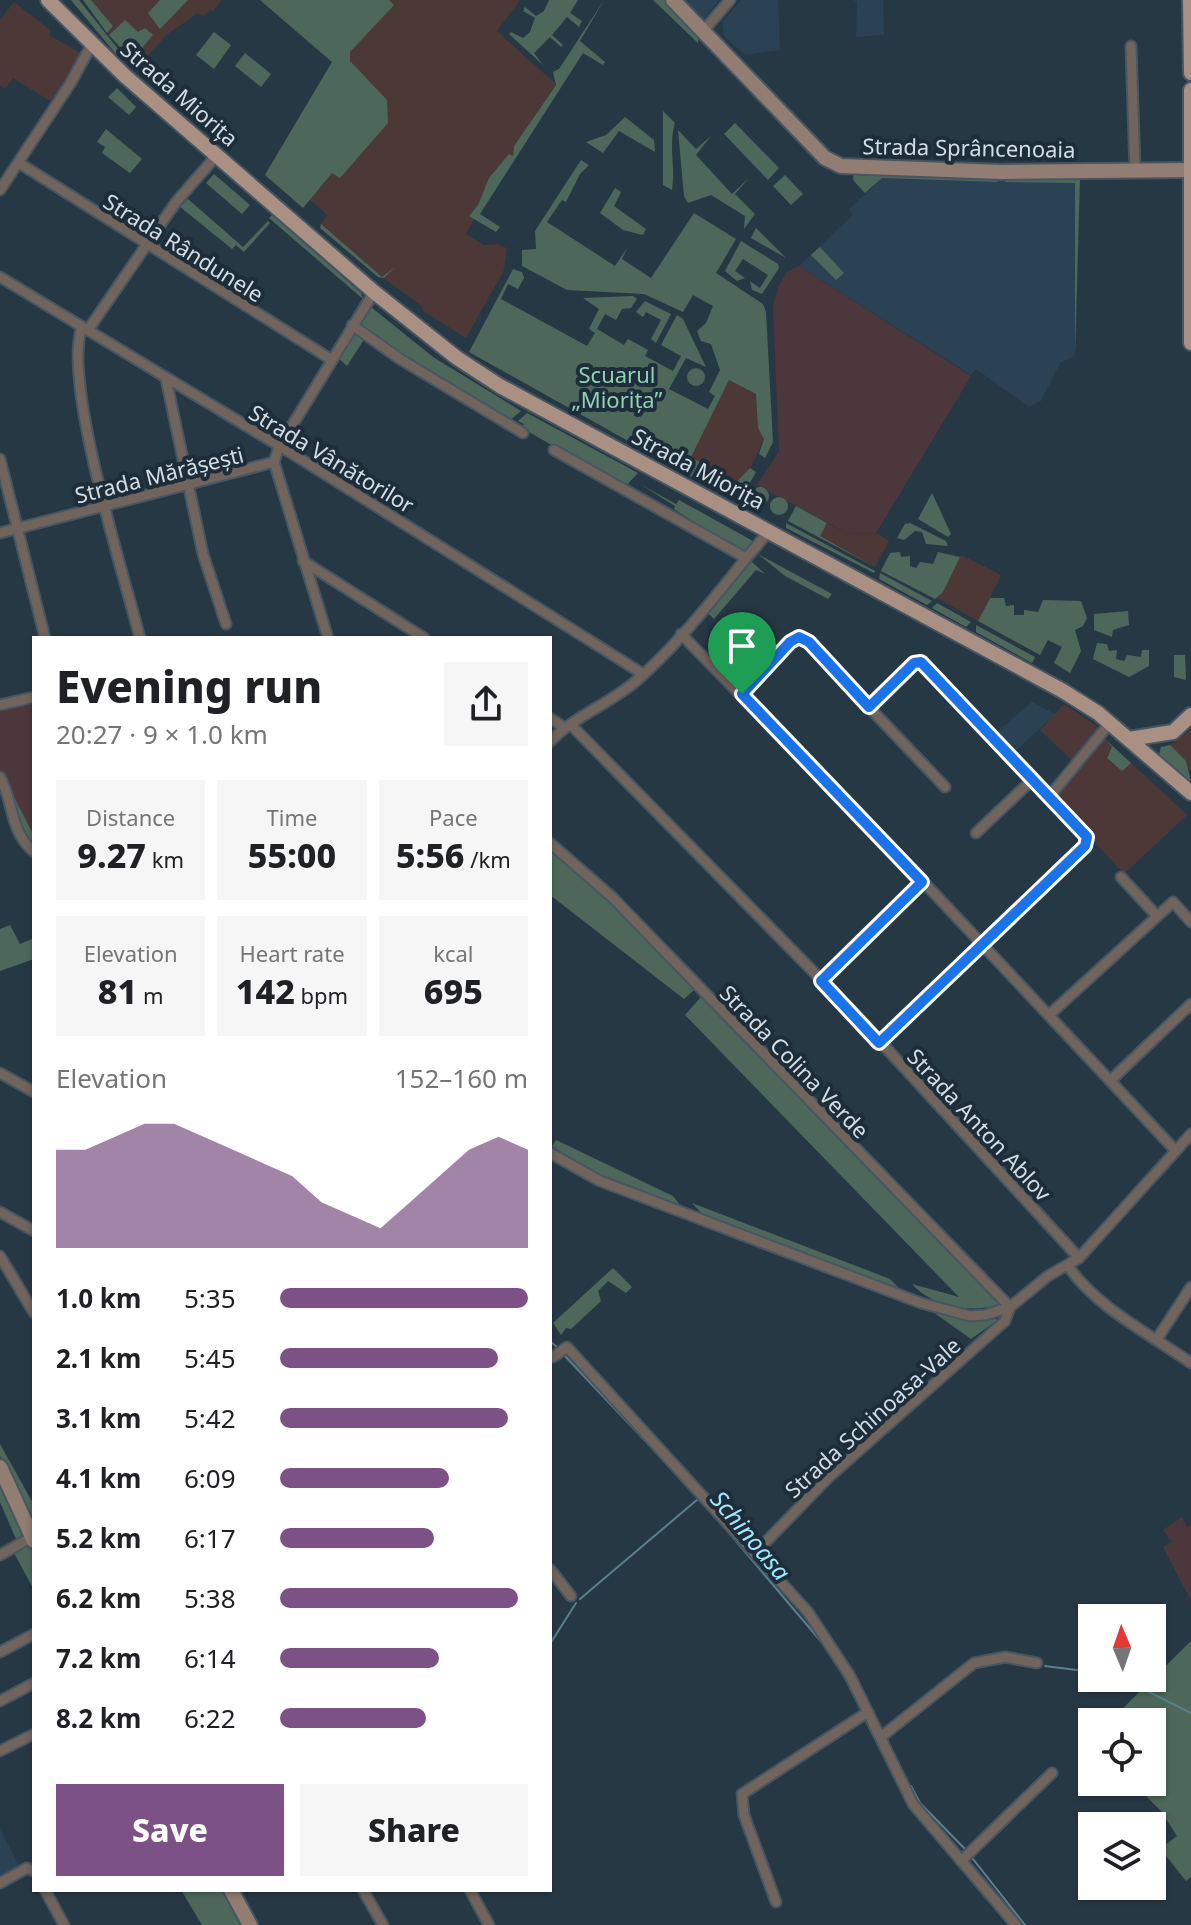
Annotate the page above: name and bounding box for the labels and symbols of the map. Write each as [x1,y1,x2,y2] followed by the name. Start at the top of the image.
[115,34,245,152] street label: Strada Miorița
[862,130,1076,164] street label: Strada Sprâncenoaia
[98,186,270,308] street label: Strada Rândunele
[572,359,663,414] park label: Scuarul „Miorița”
[244,397,420,519] street label: Strada Vânătorilor
[627,420,771,516] street label: Strada Miorița
[71,439,247,509] street label: Strada Mărășești
[708,612,776,694] pin
[714,978,876,1144] street label: Strada Colina Verde
[901,1041,1059,1207] street label: Strada Anton Ablov
[778,1330,966,1504] street label: Strada Schinoasa-Vale
[704,1483,799,1587] water label: Schinoasa
[1078,1604,1166,1692] north arrow

